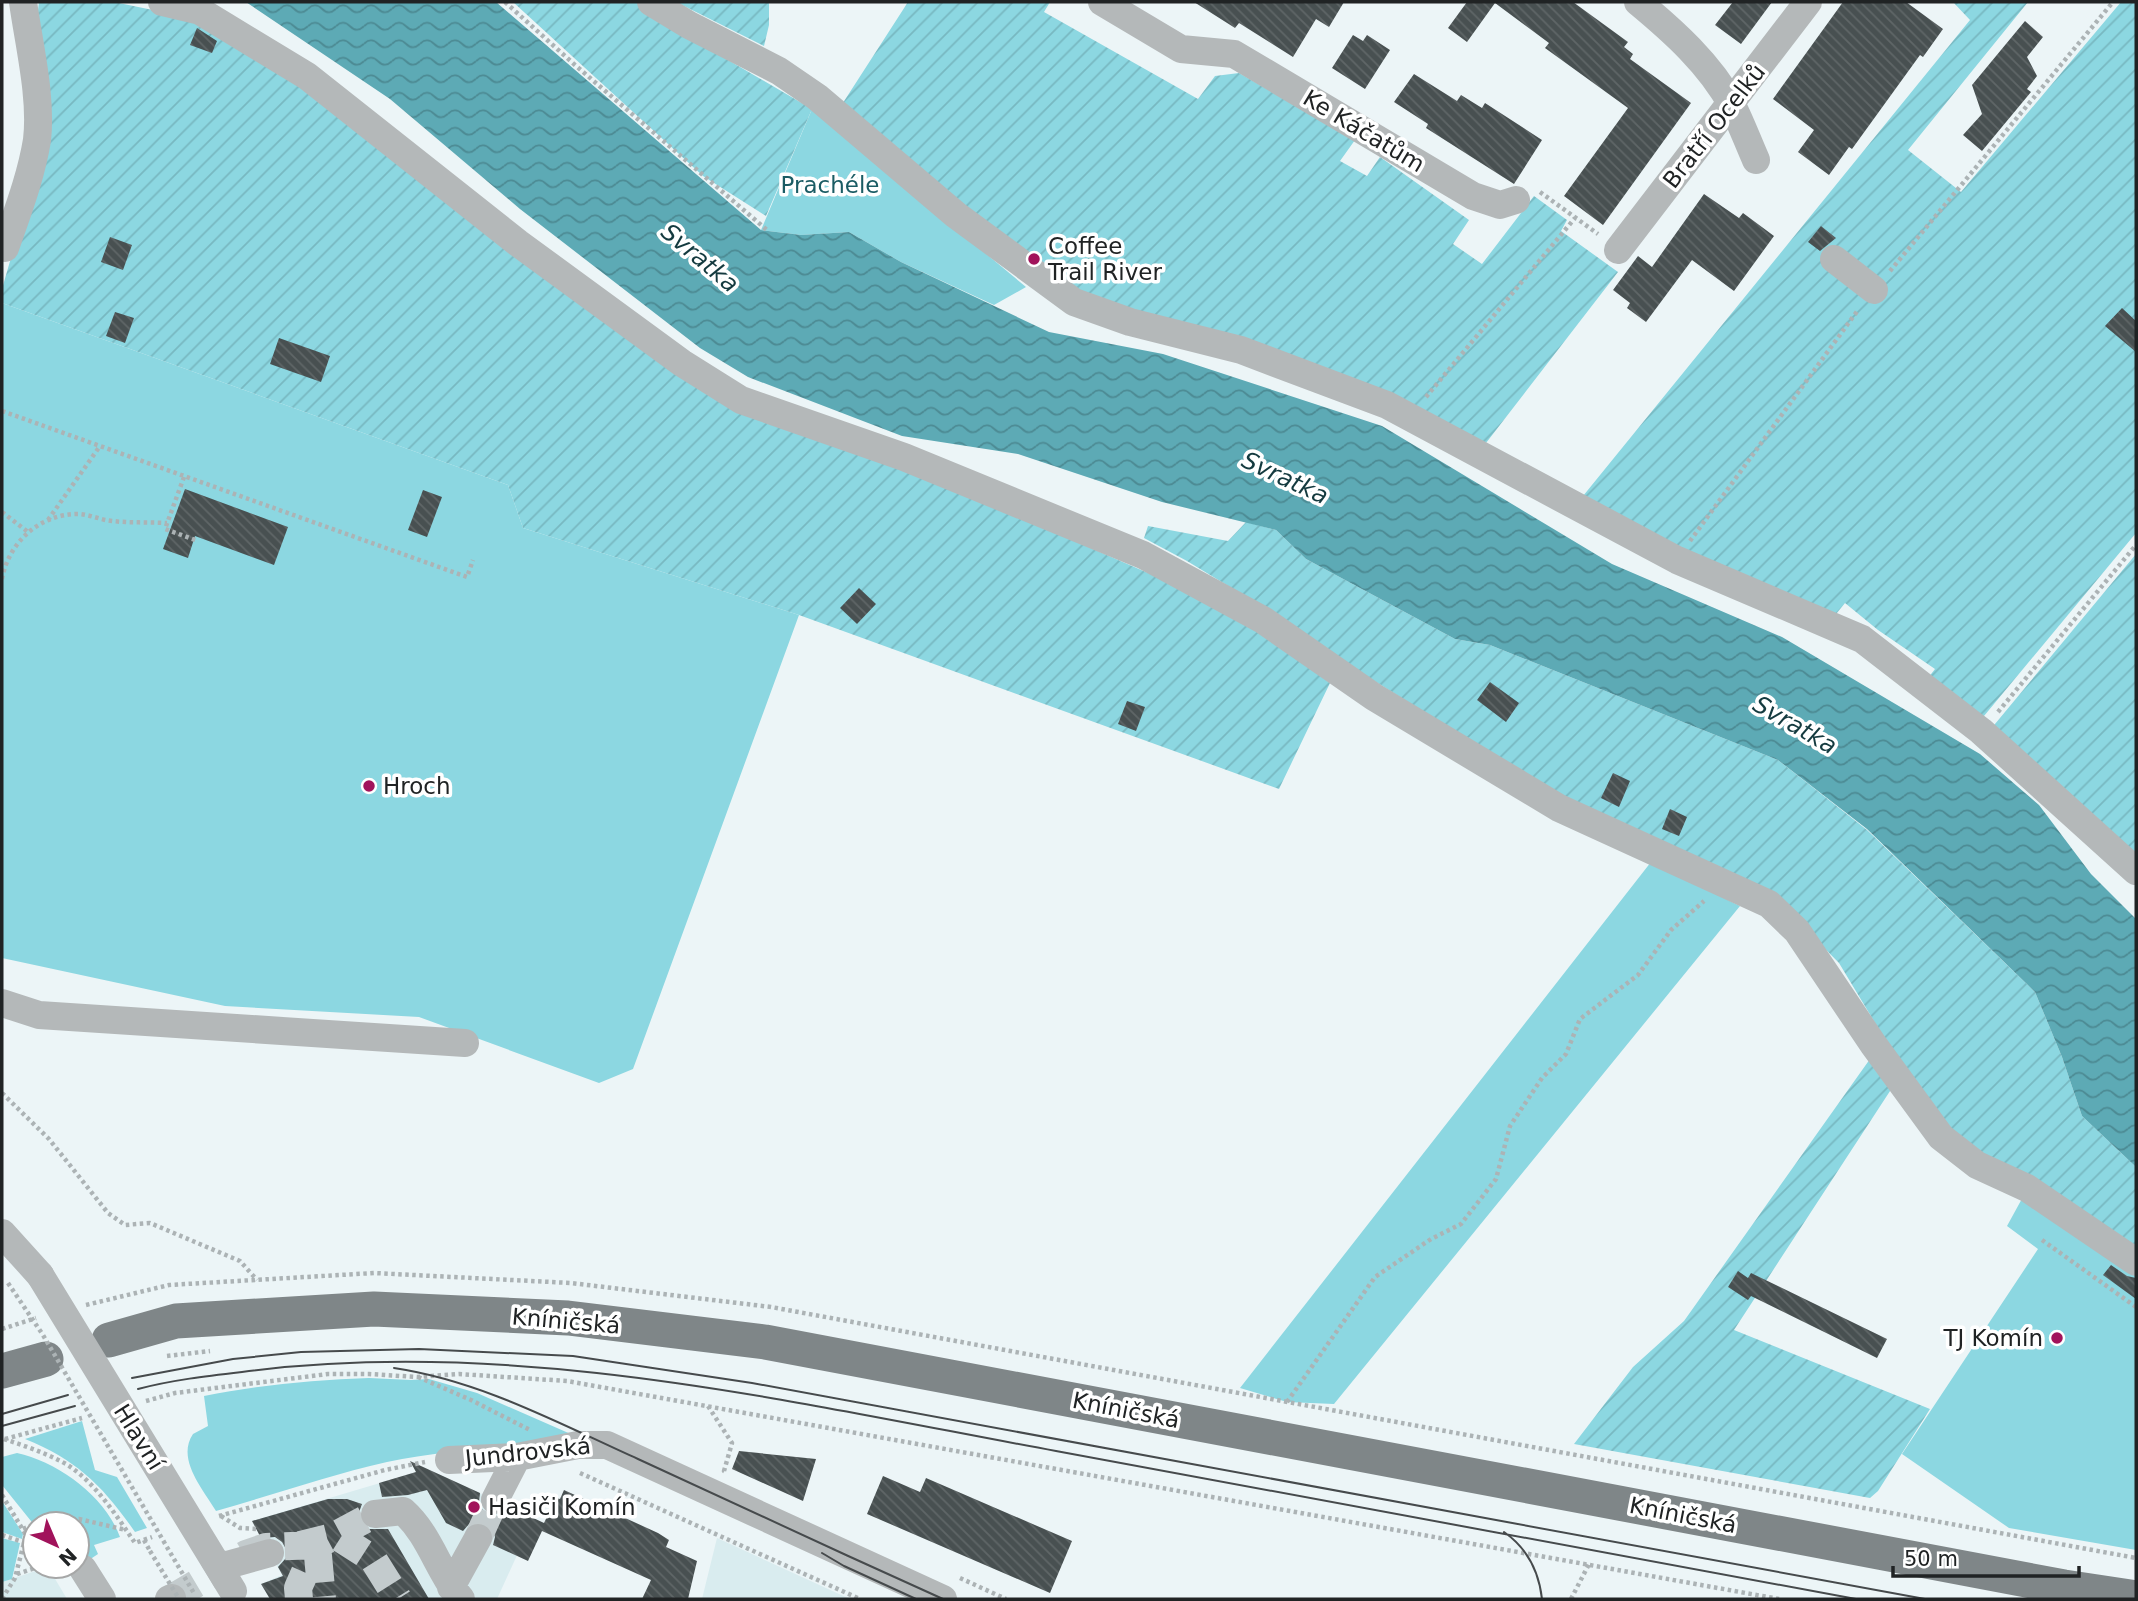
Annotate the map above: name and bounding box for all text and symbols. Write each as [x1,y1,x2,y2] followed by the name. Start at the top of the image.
[1658,59,1770,193] street label: Bratří Ocelků
[1299,85,1429,177] street label: Ke Káčatům
[781,172,879,198] park label: Prachéle
[656,218,744,298] water label: Svratka
[1047,233,1162,285] place label: Coffee Trail River
[1026,251,1042,267] marker: Coffee Trail River
[1237,446,1333,510] water label: Svratka
[1748,690,1842,760] water label: Svratka
[383,773,451,799] place label: Hroch
[361,778,377,794] marker: Hroch
[511,1303,621,1339] street label: Kníničská
[1942,1325,2043,1351] place label: TJ Komín
[2049,1330,2065,1346] marker: TJ Komín
[1070,1387,1182,1433] street label: Kníničská
[109,1399,170,1475] street label: Hlavní
[462,1432,592,1472] street label: Jundrovská
[1627,1492,1739,1538] street label: Kníničská
[488,1494,636,1520] place label: Hasiči Komín
[466,1499,482,1515] marker: Hasiči Komín
[21,1510,91,1580] north arrow
[1893,1534,2078,1578] scale bar
[54,1544,81,1571] text: N
[1904,1547,1958,1571] text: 50 m

